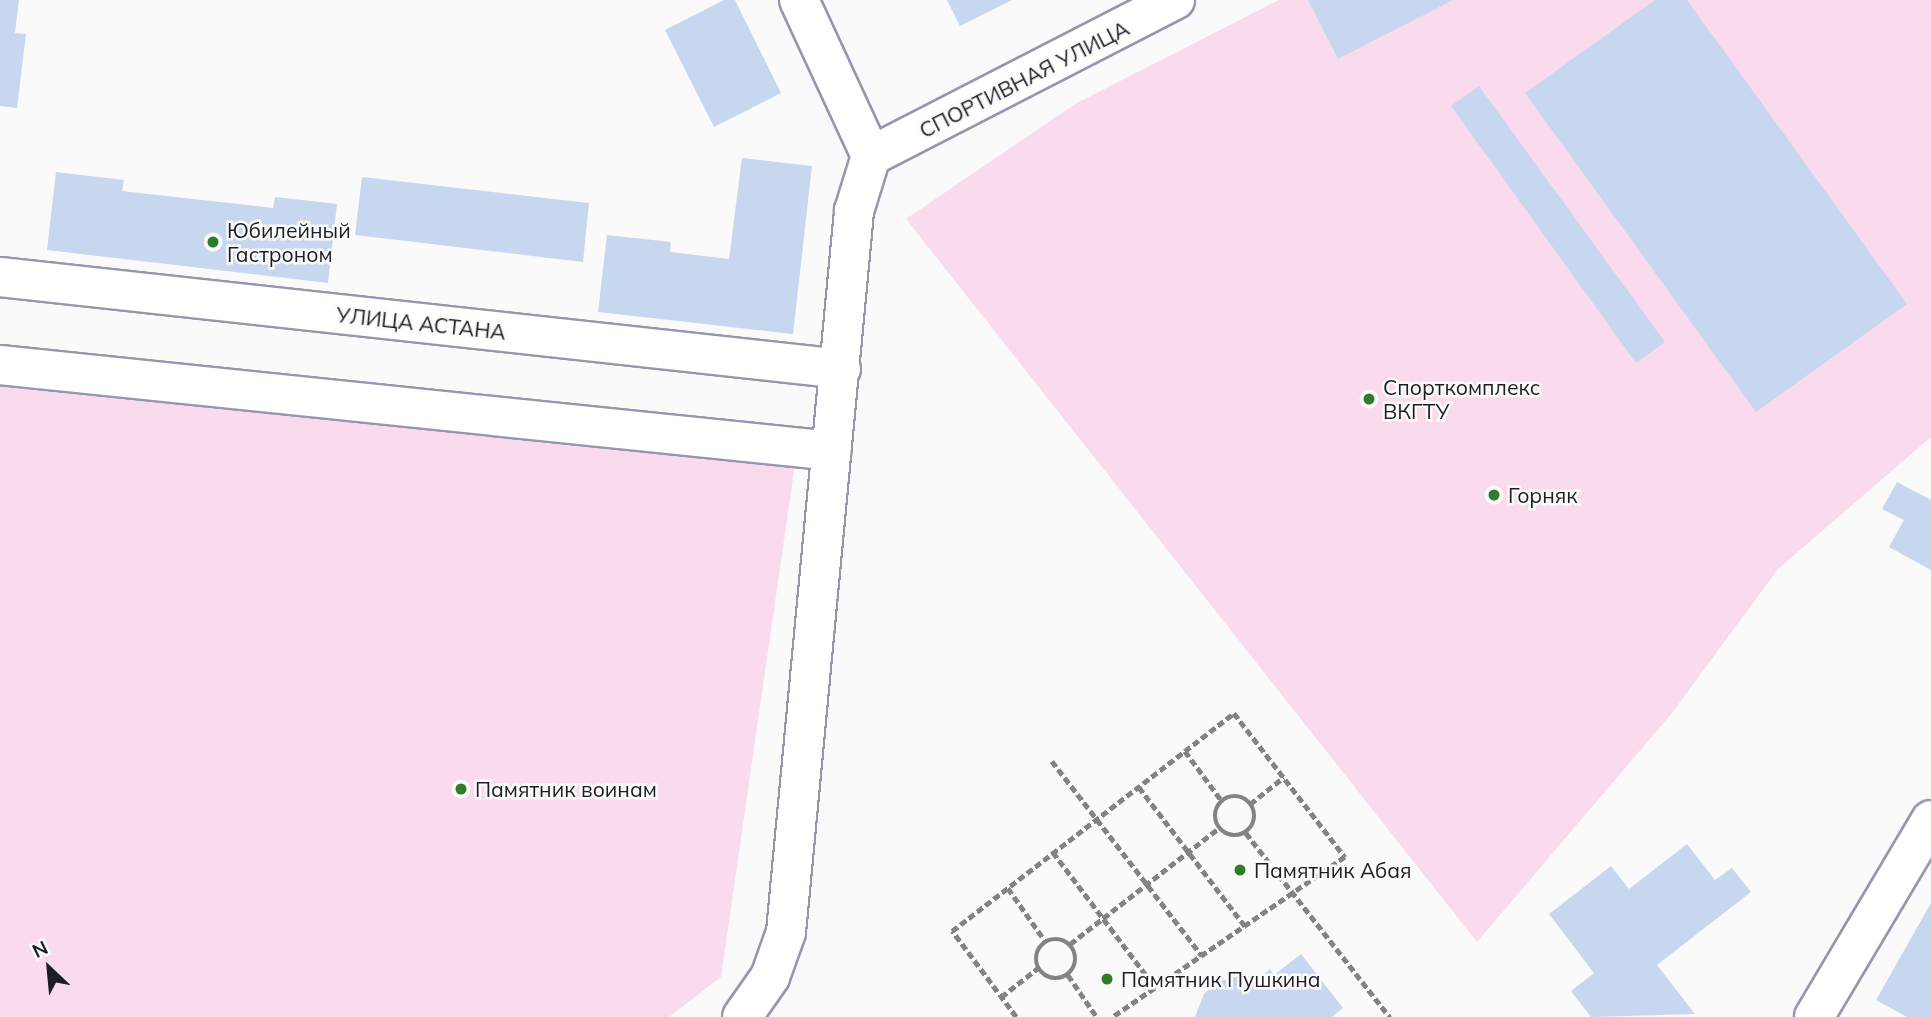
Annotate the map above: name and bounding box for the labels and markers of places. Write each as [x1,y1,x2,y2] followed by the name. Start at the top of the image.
[227,217,351,267] place label: Юбилейный Гастроном
[205,234,221,250] marker: Юбилейный Гастроном
[1383,374,1540,424] place label: Спорткомплекс ВКГТУ
[1361,391,1377,407] marker: Спорткомплекс ВКГТУ
[1508,482,1578,508] place label: Горняк
[1486,487,1502,503] marker: Горняк
[475,776,657,802] place label: Памятник воинам
[453,781,469,797] marker: Памятник воинам
[1254,857,1411,883] place label: Памятник Абая
[1232,862,1248,878] marker: Памятник Абая
[1121,966,1321,992] place label: Памятник Пушкина
[1099,971,1115,987] marker: Памятник Пушкина

